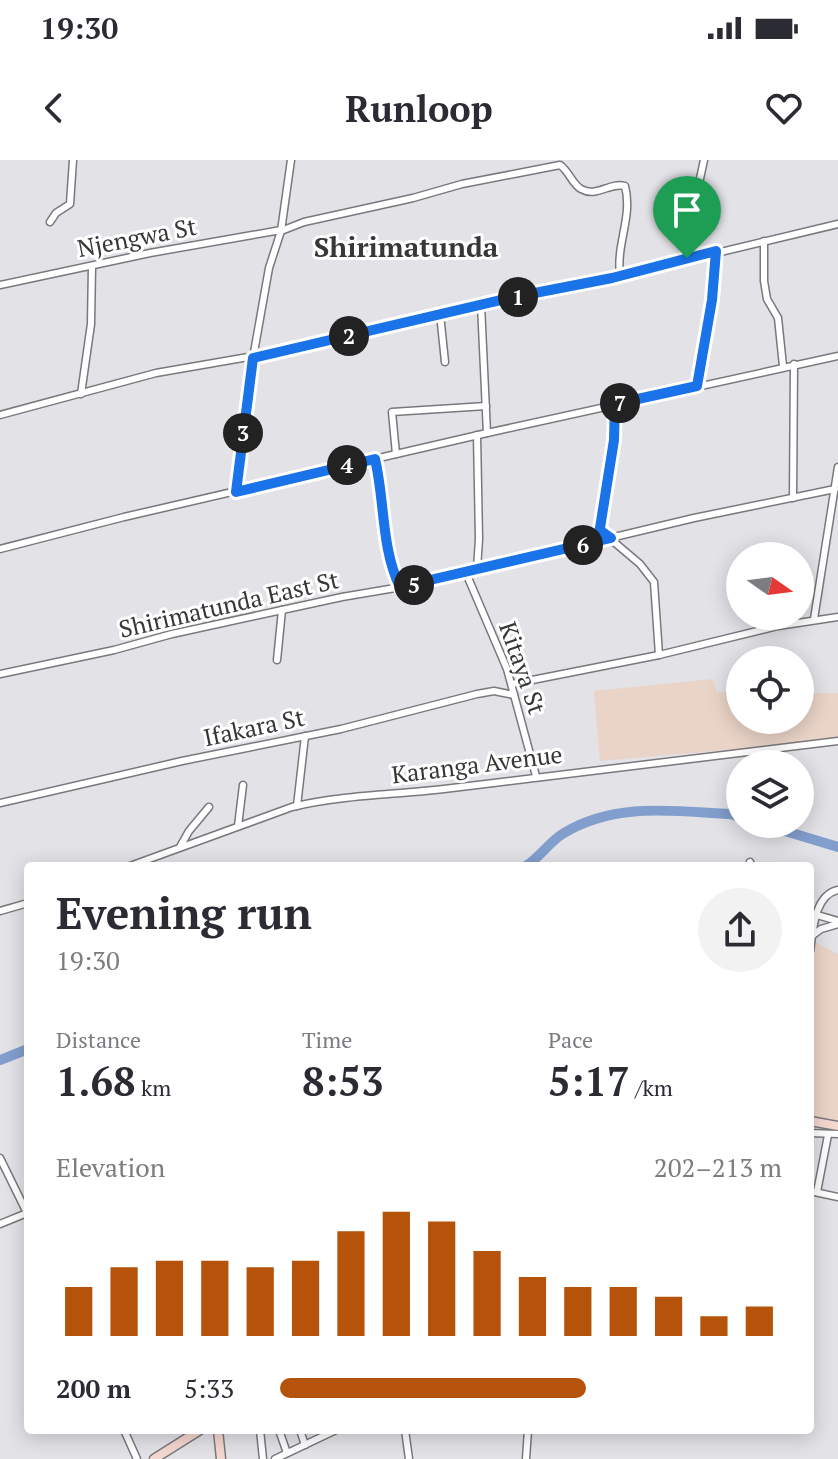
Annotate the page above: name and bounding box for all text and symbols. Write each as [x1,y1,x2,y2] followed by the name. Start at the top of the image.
[40,8,118,48] text: 19:30
[345,85,493,132] text: Runloop
[32,86,76,130] icon: back
[762,86,806,130] icon: heart
[653,176,721,258] pin
[665,188,709,232] icon: arrive
[75,210,199,264] street label: Njengwa St
[314,228,499,265] district label: Shirimatunda
[498,277,538,317] pin: 1
[512,282,524,311] text: 1
[329,316,369,356] pin: 2
[343,321,355,350] text: 2
[600,383,640,423] pin: 7
[614,388,626,417] text: 7
[223,413,263,453] pin: 3
[237,418,249,447] text: 3
[327,445,367,485] pin: 4
[341,450,353,479] text: 4
[563,525,603,565] pin: 6
[577,530,589,559] text: 6
[726,542,814,630] north arrow
[726,542,814,838] map controls
[116,563,342,645] street label: Shirimatunda East St
[394,565,434,605] pin: 5
[408,570,420,599] text: 5
[492,617,554,718] street label: Kitaya St
[726,646,814,734] button: locate
[200,701,307,753] street label: Ifakara St
[390,738,564,790] street label: Karanga Avenue
[726,750,814,838] button: layers
[56,883,312,942] text: Evening run
[698,888,782,972] button: share
[56,943,120,977] text: 19:30
[56,1025,141,1054] text: Distance
[302,1025,352,1054] text: Time
[548,1025,593,1054] text: Pace
[56,1054,136,1107] text: 1.68
[302,1054,384,1107] text: 8:53
[548,1054,630,1107] text: 5:17
[136,1073,171,1102] text: km
[630,1073,673,1102] text: /km
[56,1150,165,1184] text: Elevation
[654,1150,782,1184] text: 202–213 m
[56,1371,131,1405] text: 200 m
[184,1371,234,1405] text: 5:33

